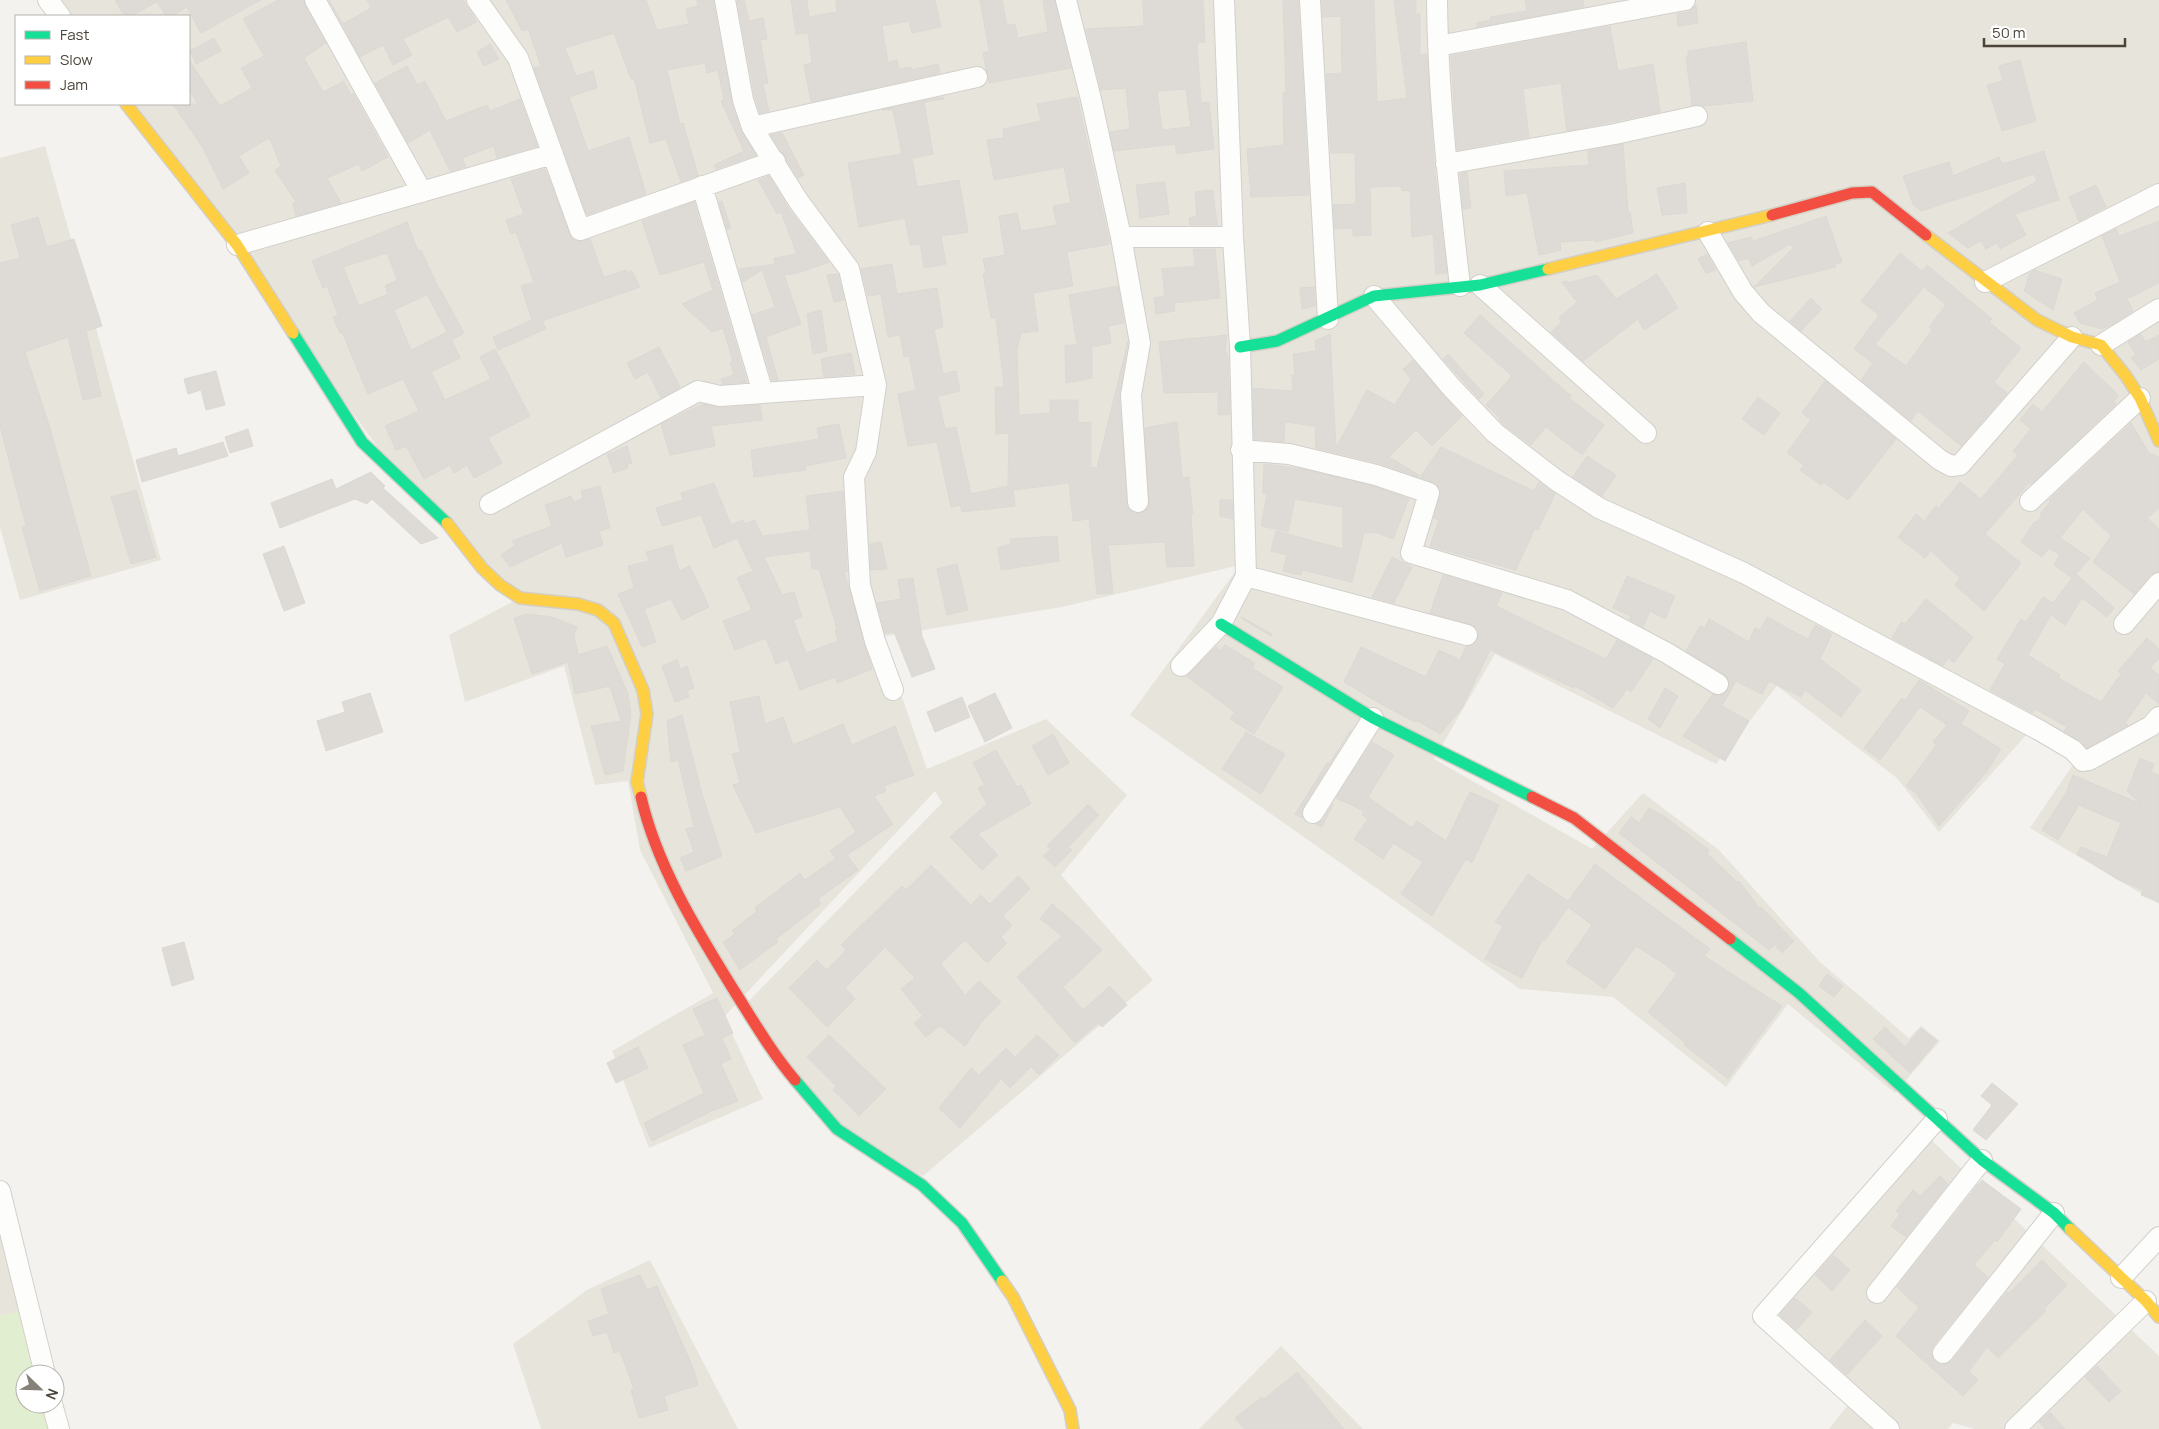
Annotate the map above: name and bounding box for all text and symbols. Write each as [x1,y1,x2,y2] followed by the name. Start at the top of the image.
[15,15,190,105] legend
[1984,15,2125,47] scale bar
[1992,22,2026,43] text: 50 m
[60,24,89,45] text: Fast
[60,49,93,70] text: Slow
[60,74,88,95] text: Jam
[15,1364,65,1414] north arrow
[42,1386,63,1403] text: N

